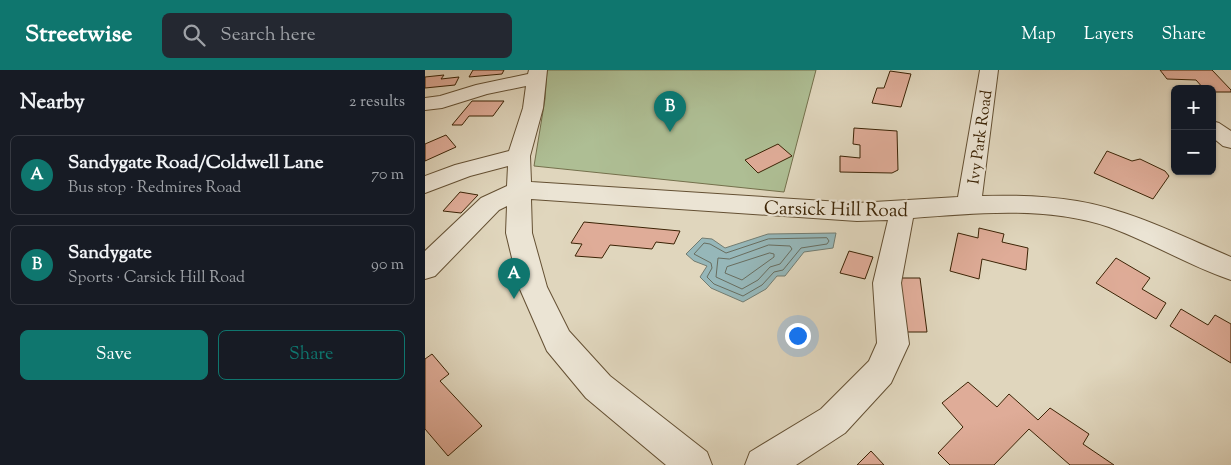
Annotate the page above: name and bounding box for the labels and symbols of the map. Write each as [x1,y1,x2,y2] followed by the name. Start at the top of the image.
[963,89,999,186] street label: Ivy Park Road
[654,91,686,132] pin: B
[764,196,908,225] street label: Carsick Hill Road
[498,258,530,299] pin: A
[785,323,811,349] your location

